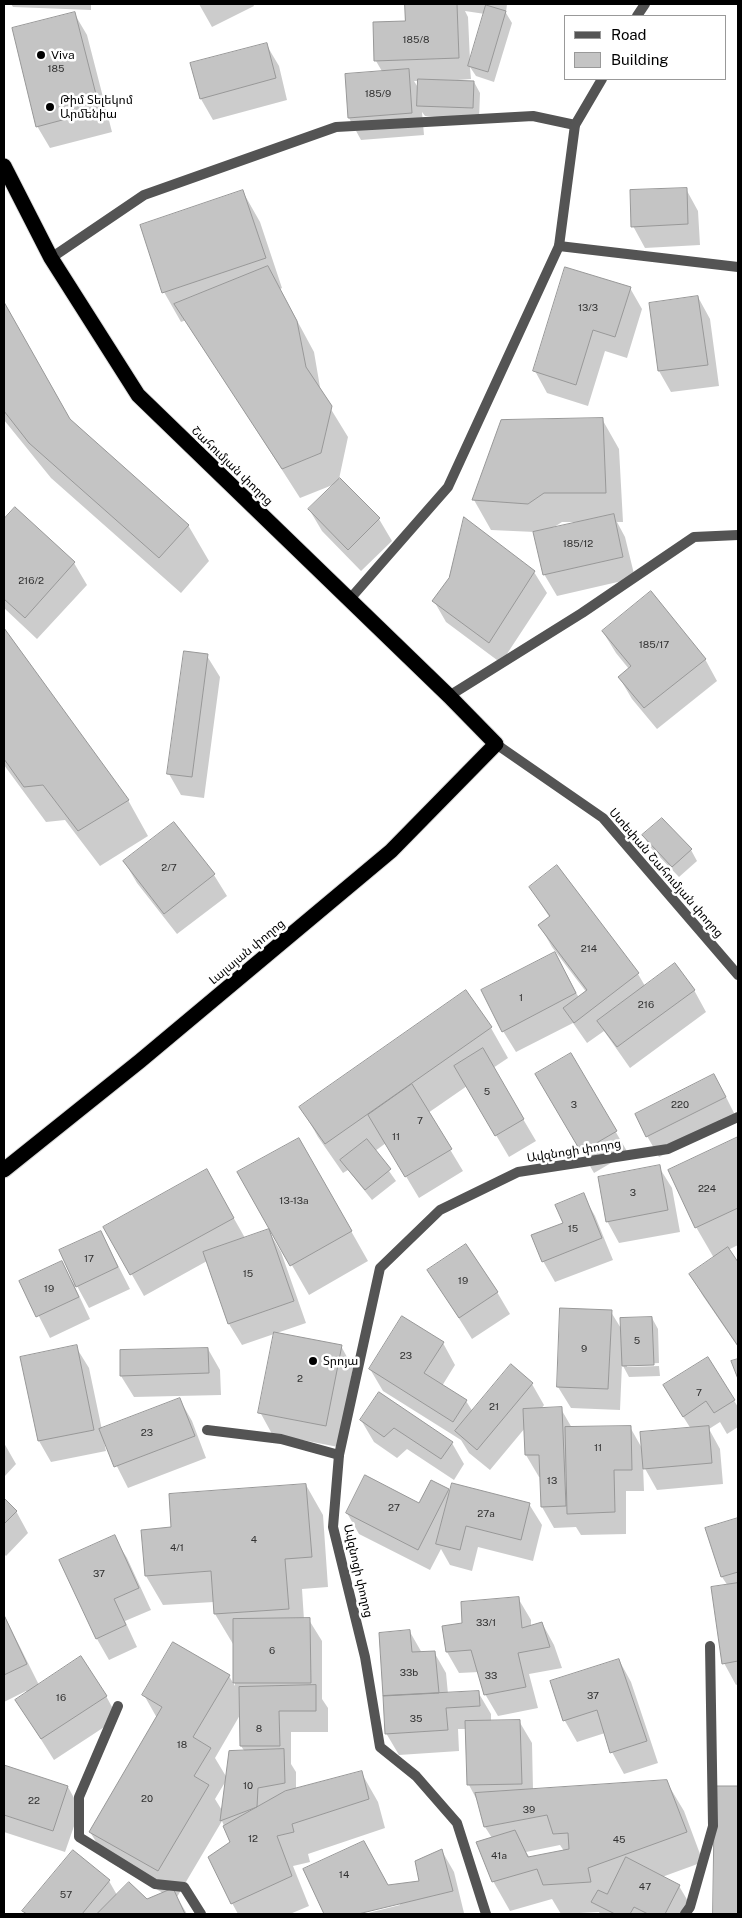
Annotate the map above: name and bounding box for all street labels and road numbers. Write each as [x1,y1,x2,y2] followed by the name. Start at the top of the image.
[188,423,276,509] street label: Շահումյան փողոց
[606,805,726,941] street label: Ստեփան Շահումյան փողոց
[206,916,288,988] street label: Լալայան փողոց
[526,1136,622,1166] street label: Ավզնոցի փողոց
[340,1523,376,1619] street label: Ավզնոցի փողոց

